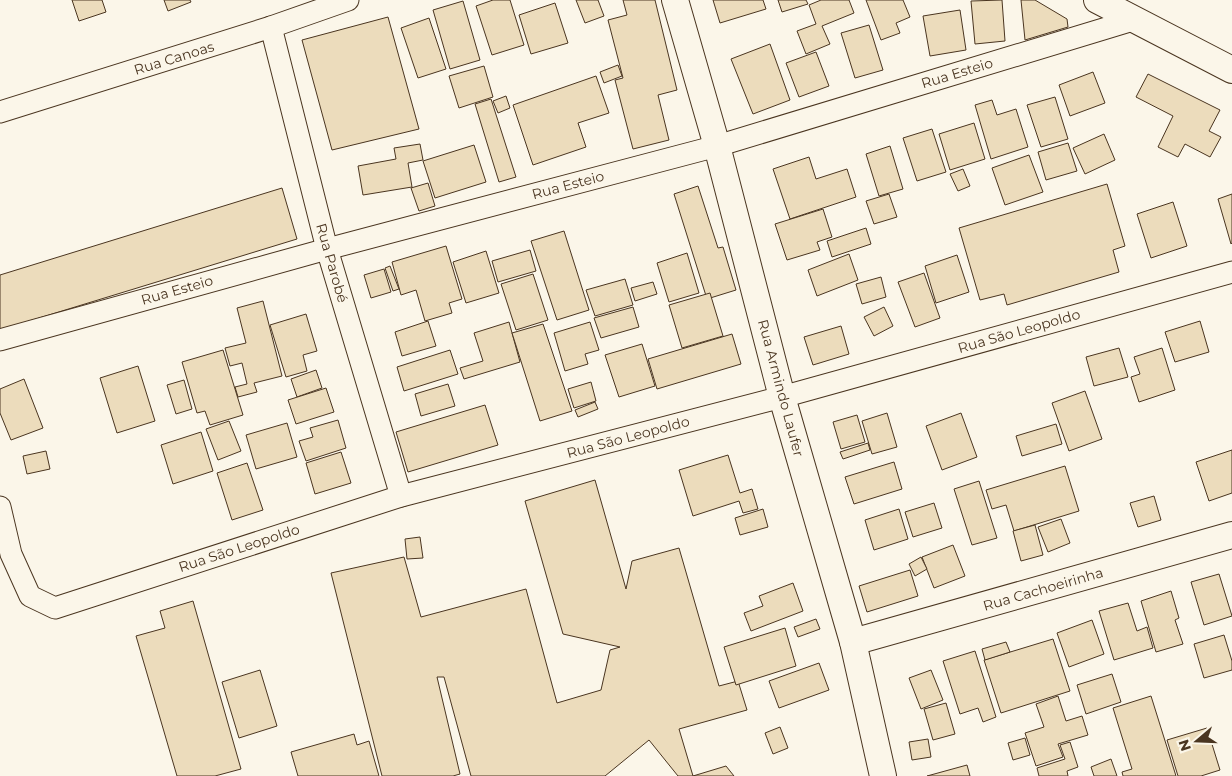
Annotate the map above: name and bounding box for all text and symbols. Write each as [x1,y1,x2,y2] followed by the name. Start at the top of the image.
[132,37,216,79] street label: Rua Canoas
[919,54,995,92] street label: Rua Esteio
[530,167,606,203] street label: Rua Esteio
[312,221,352,305] street label: Rua Parobé
[139,271,215,309] street label: Rua Esteio
[956,305,1082,357] street label: Rua São Leopoldo
[754,317,808,459] street label: Rua Armindo Laufer
[565,412,692,462] street label: Rua São Leopoldo
[176,520,302,576] street label: Rua São Leopoldo
[981,563,1105,615] street label: Rua Cachoeirinha
[1172,716,1222,766] north arrow
[1174,737,1195,754] text: N

